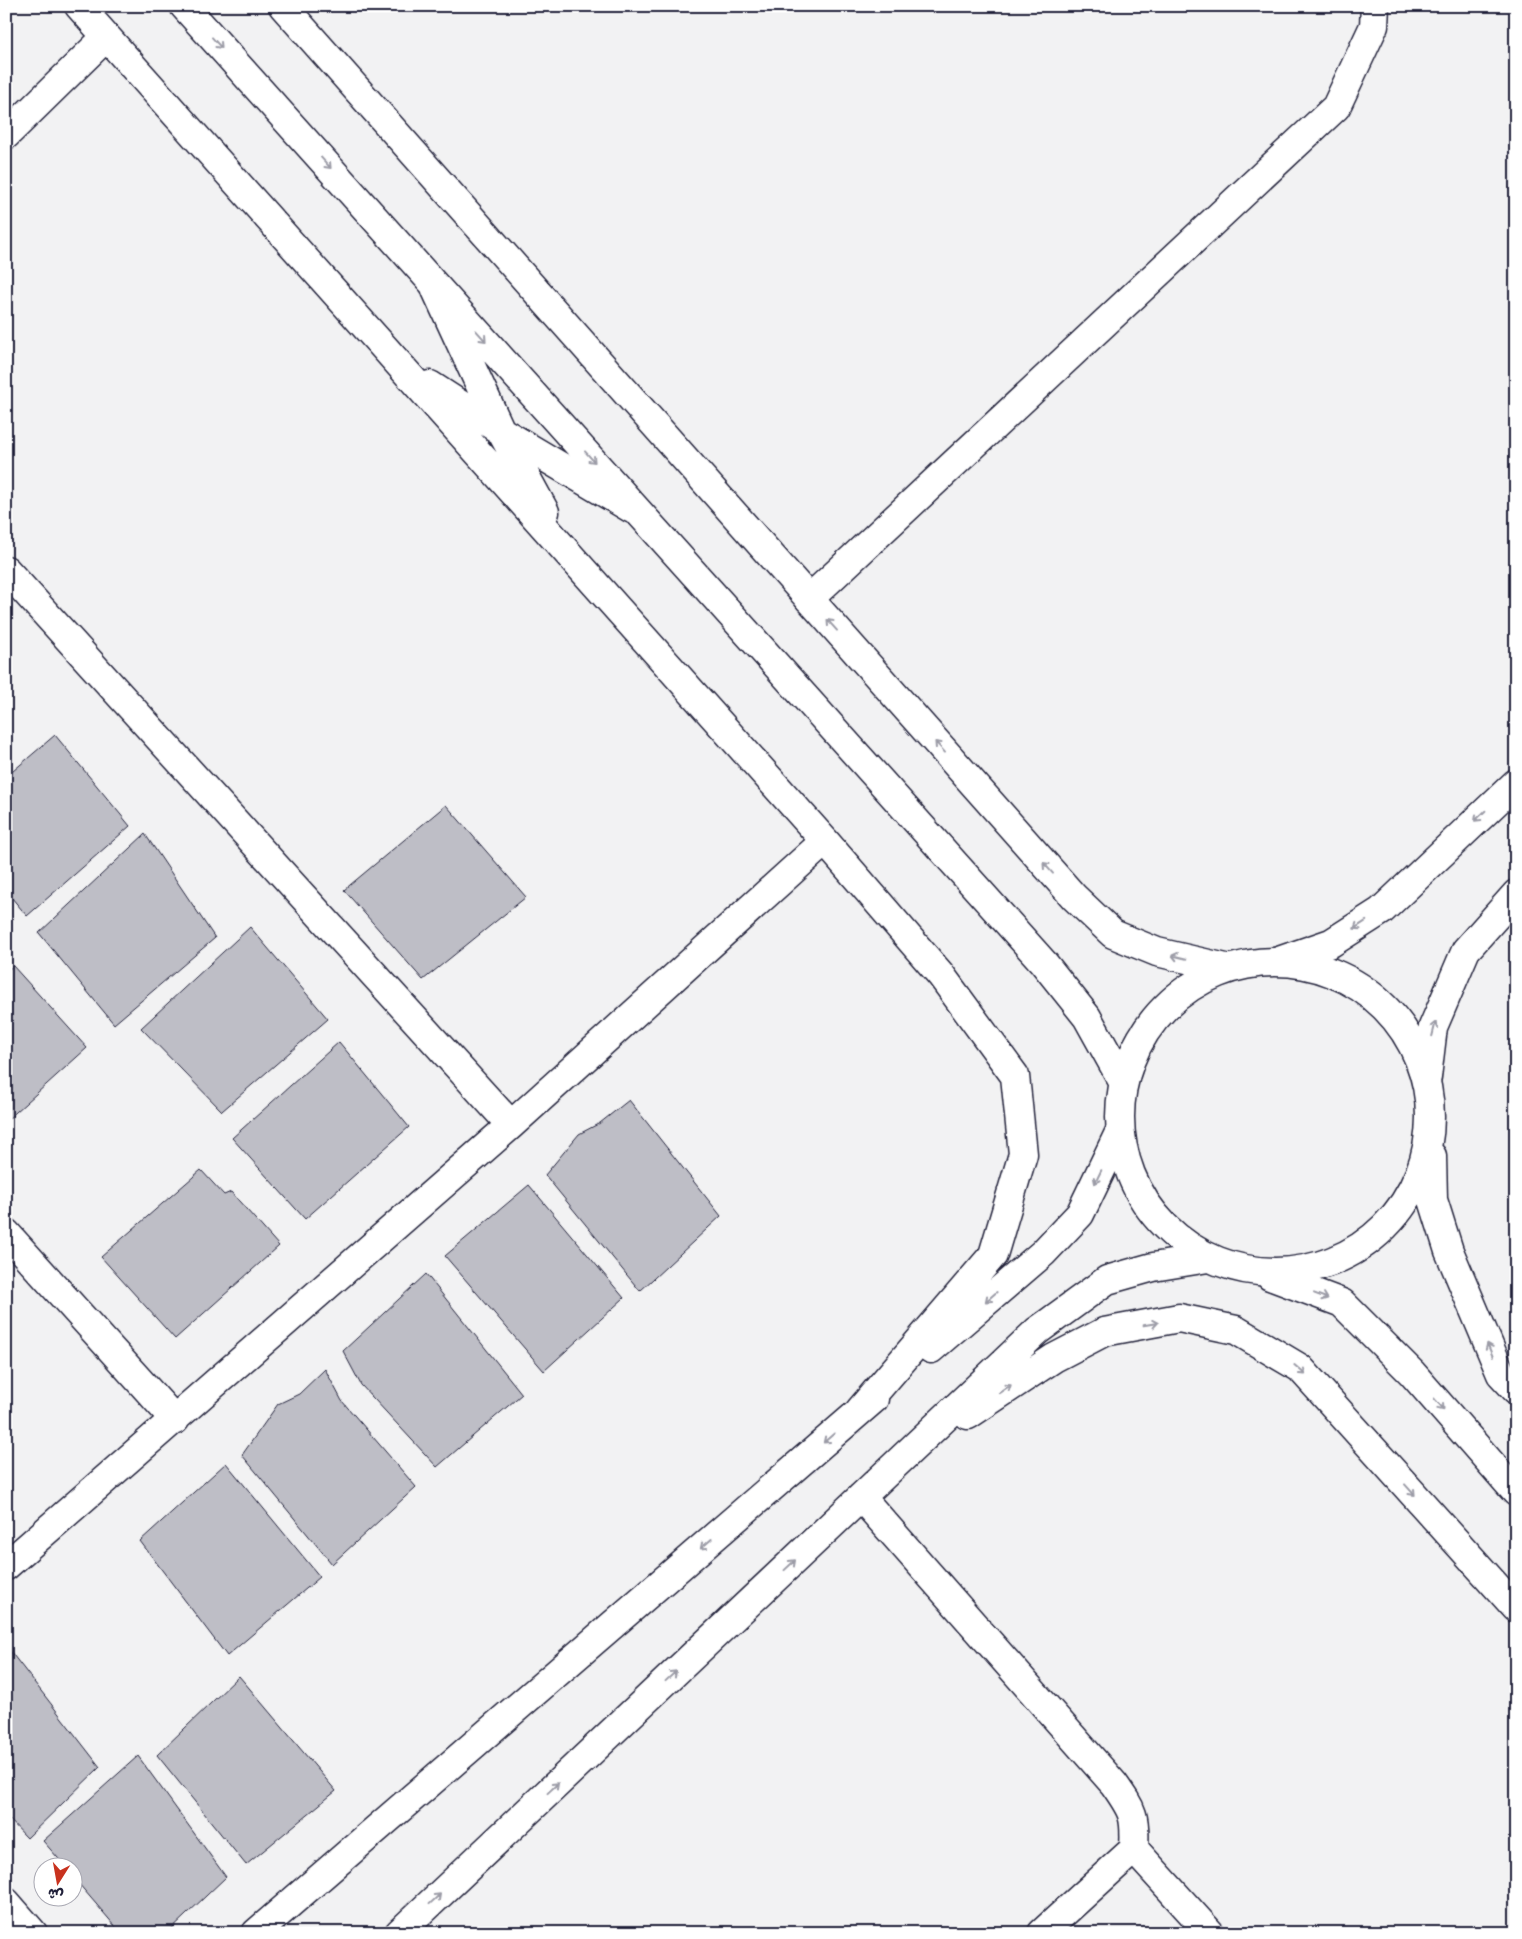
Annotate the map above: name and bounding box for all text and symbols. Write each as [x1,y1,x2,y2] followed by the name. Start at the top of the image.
[211,36,223,49] one-way arrow
[320,157,331,170] one-way arrow
[475,330,487,343] one-way arrow
[584,451,596,464] one-way arrow
[827,619,838,632] one-way arrow
[934,740,946,753] one-way arrow
[1474,810,1487,822] one-way arrow
[1042,862,1054,875] one-way arrow
[1353,920,1367,930] one-way arrow
[1171,952,1187,961] one-way arrow
[1430,1021,1439,1037] one-way arrow
[1093,1169,1102,1184] one-way arrow
[985,1291,998,1303] one-way arrow
[1314,1292,1329,1301] one-way arrow
[1143,1318,1159,1328] one-way arrow
[1485,1343,1495,1358] one-way arrow
[1294,1365,1307,1376] one-way arrow
[998,1384,1012,1394] one-way arrow
[1434,1398,1445,1411] one-way arrow
[822,1432,835,1443] one-way arrow
[1404,1484,1416,1497] one-way arrow
[699,1538,712,1550] one-way arrow
[783,1559,796,1571] one-way arrow
[665,1670,678,1682] one-way arrow
[547,1782,559,1794] one-way arrow
[32,1856,82,1906] north arrow
[46,1884,65,1906] text: ش
[429,1893,441,1905] one-way arrow

